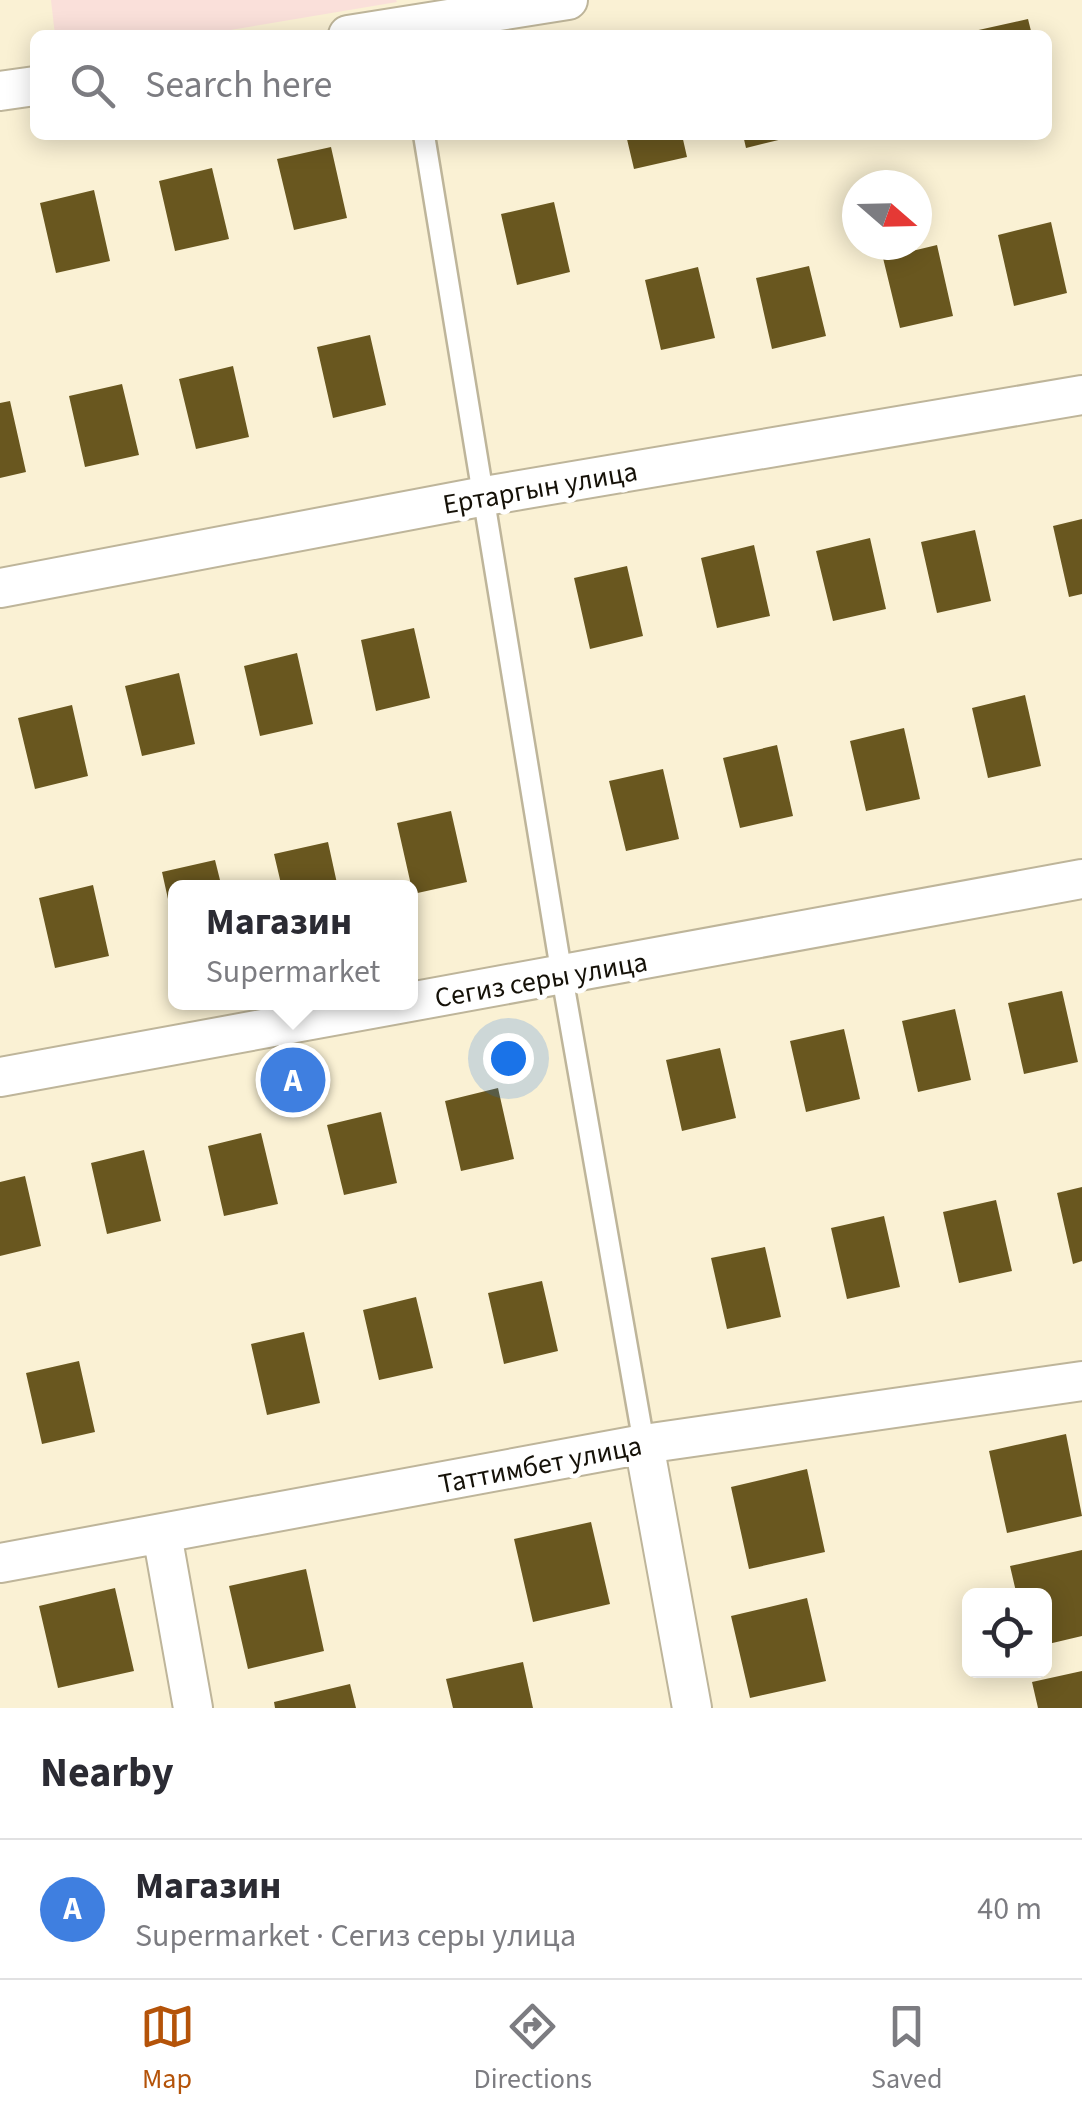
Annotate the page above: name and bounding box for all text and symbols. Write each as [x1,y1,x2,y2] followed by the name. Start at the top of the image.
[30,30,1052,140] search box
[65,58,120,113] icon: search
[145,58,332,112] text: Search here
[842,170,932,260] north arrow
[440,451,641,525] street label: Ертаргын улица
[168,880,418,1010] popup
[206,895,352,949] text: Магазин
[432,942,651,1018] street label: Сегиз серы улица
[206,949,380,995] text: Supermarket
[483,1033,534,1084] your location
[260,1042,326,1118] pin: A
[435,1426,645,1504] street label: Таттимбет улица
[962,1588,1052,1678] map controls
[962,1588,1052,1678] button: locate
[40,1743,174,1803] text: Nearby
[135,1859,281,1913] text: Магазин
[63,1886,82,1932] text: A
[977,1886,1042,1932] text: 40 m
[135,1913,576,1959] text: Supermarket · Сегиз серы улица
[140,1999,195,2099] tab: Map
[474,1999,592,2099] tab: Directions
[871,1999,942,2099] tab: Saved

